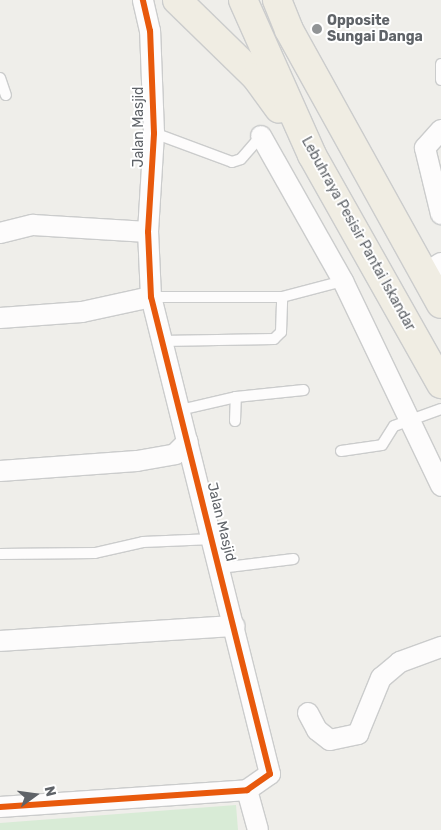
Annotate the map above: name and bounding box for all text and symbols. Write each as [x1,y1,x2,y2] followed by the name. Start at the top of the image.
[327,13,423,46] place label: Opposite Sungai Danga
[311,23,323,35] marker: Opposite Sungai Danga
[131,87,147,167] street label: Jalan Masjid
[297,134,419,334] street label: Lebuhraya Pesisir Pantai Iskandar
[203,481,239,563] street label: Jalan Masjid
[10,770,60,820] north arrow
[41,784,60,798] text: N

